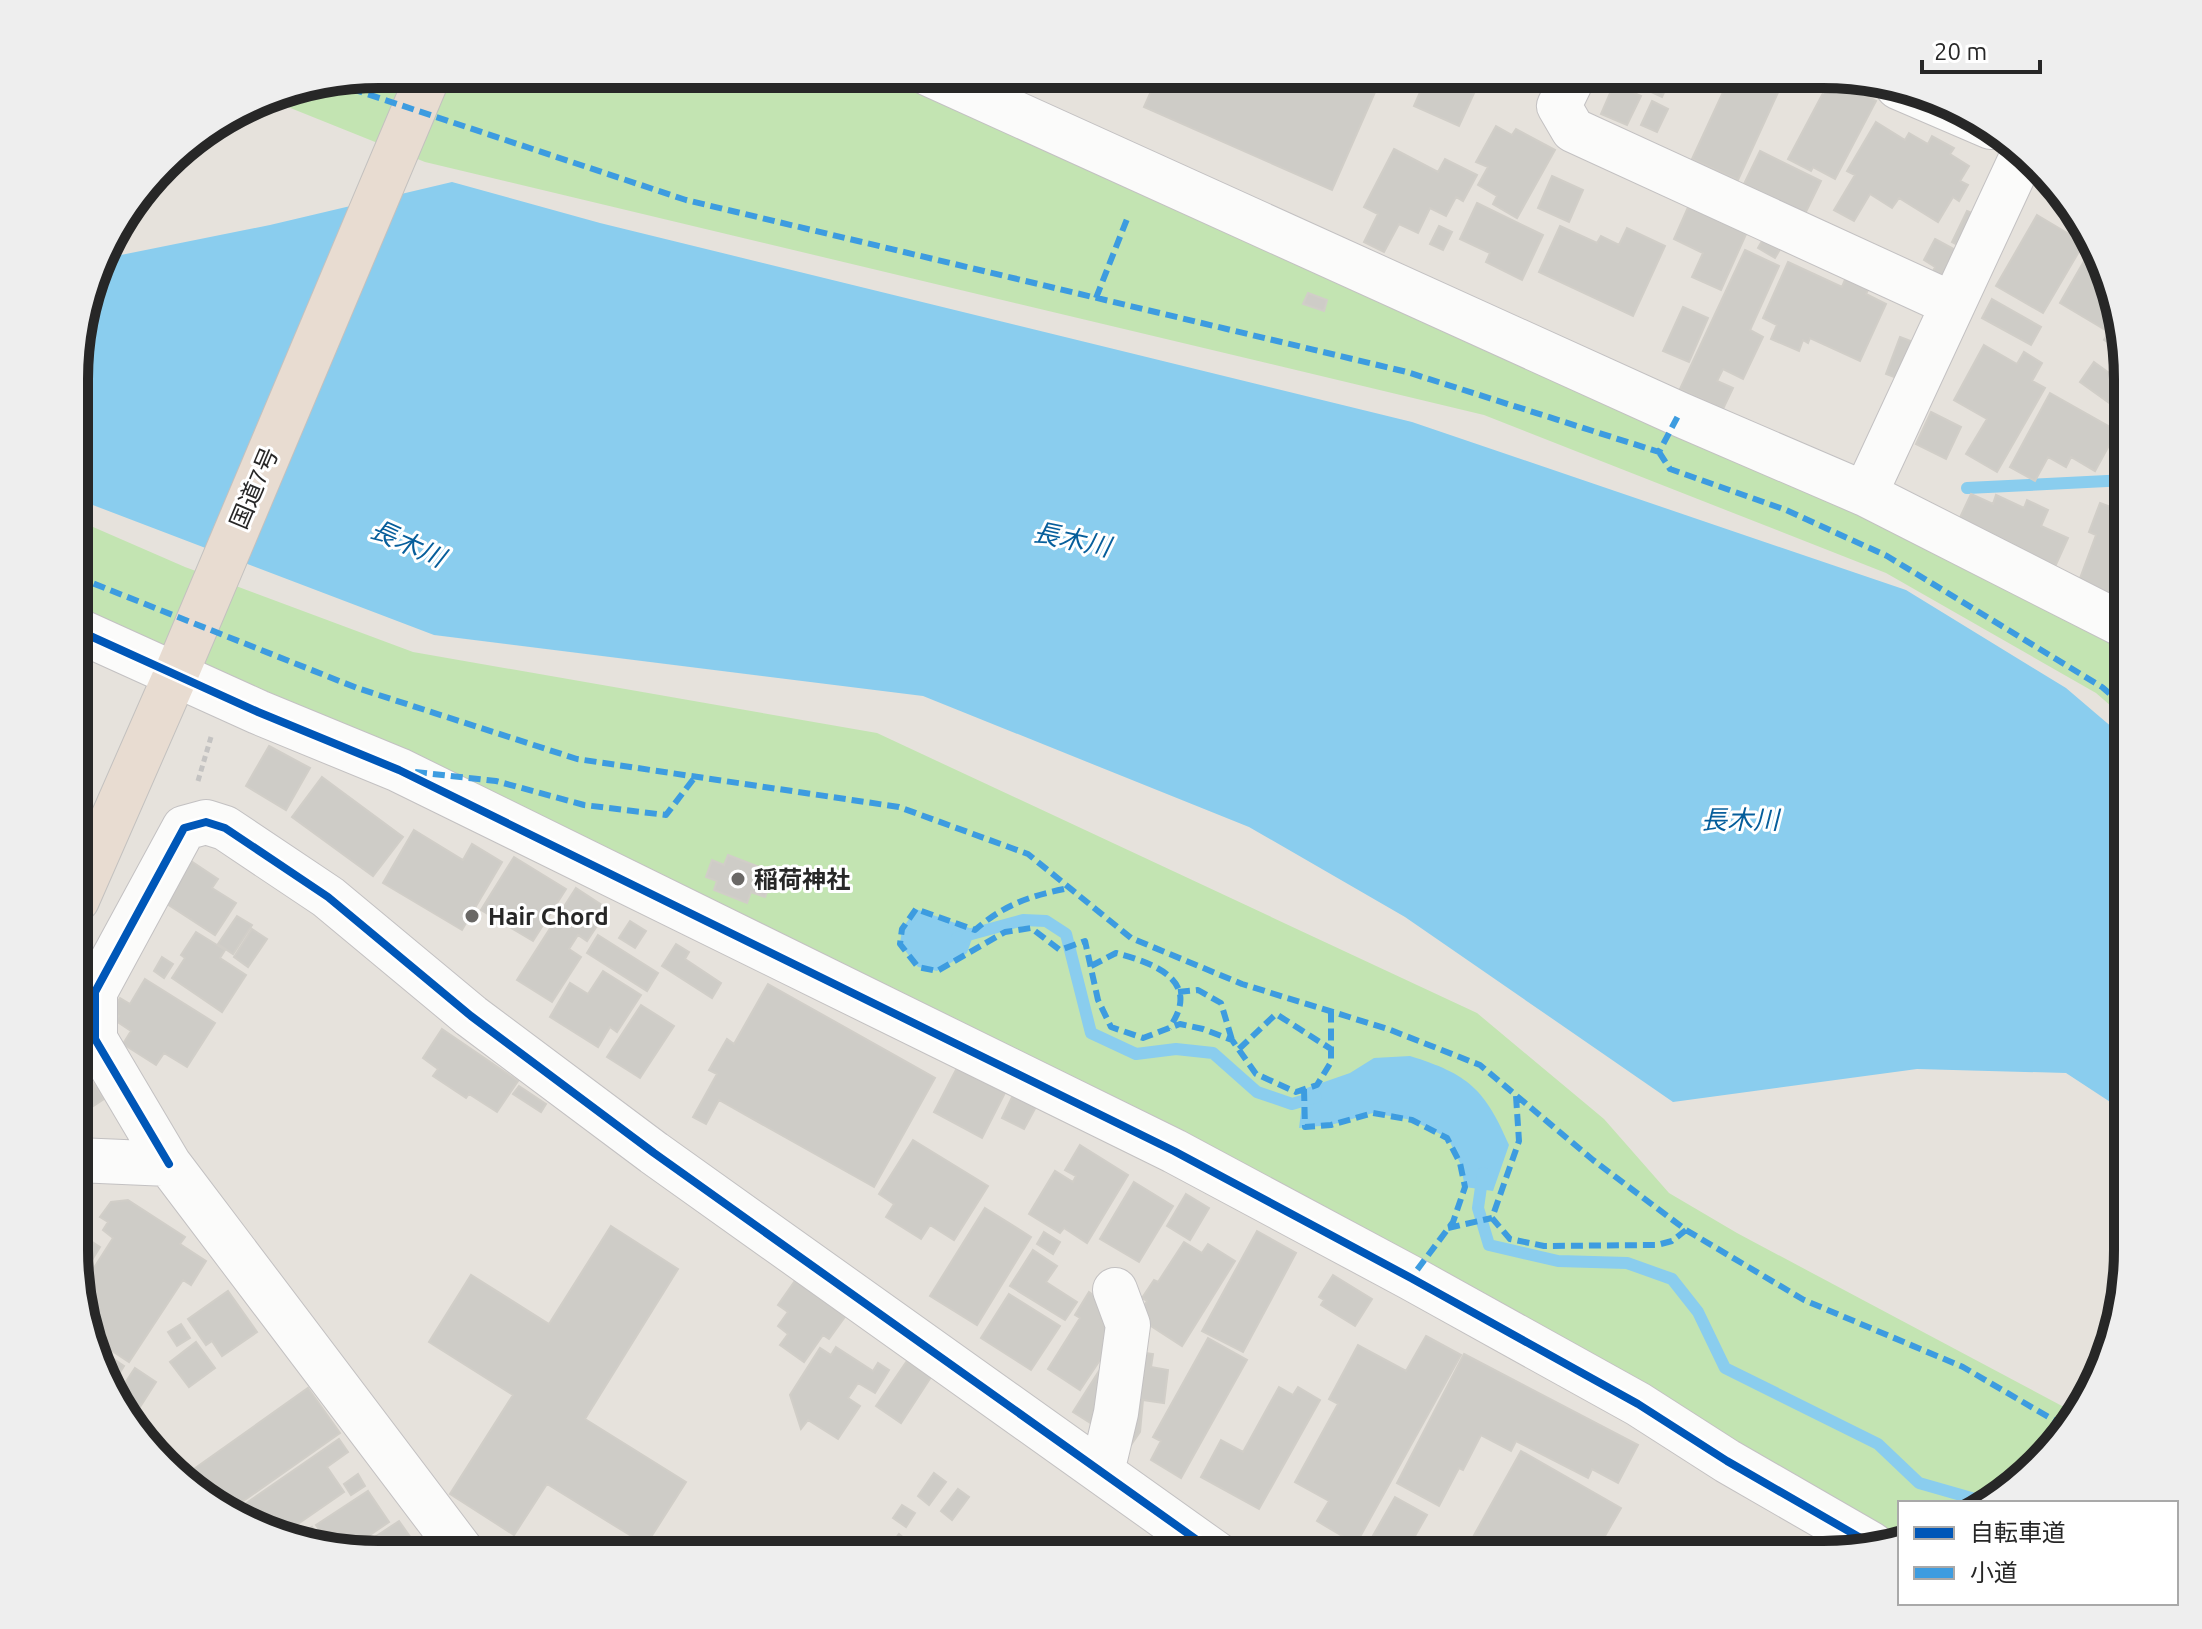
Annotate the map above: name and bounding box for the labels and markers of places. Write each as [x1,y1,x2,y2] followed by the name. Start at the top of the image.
[754,866,850,893] place label: 稲荷神社
[729,870,747,888] marker: 稲荷神社
[488,903,609,930] place label: Hair Chord
[463,907,481,925] marker: Hair Chord

